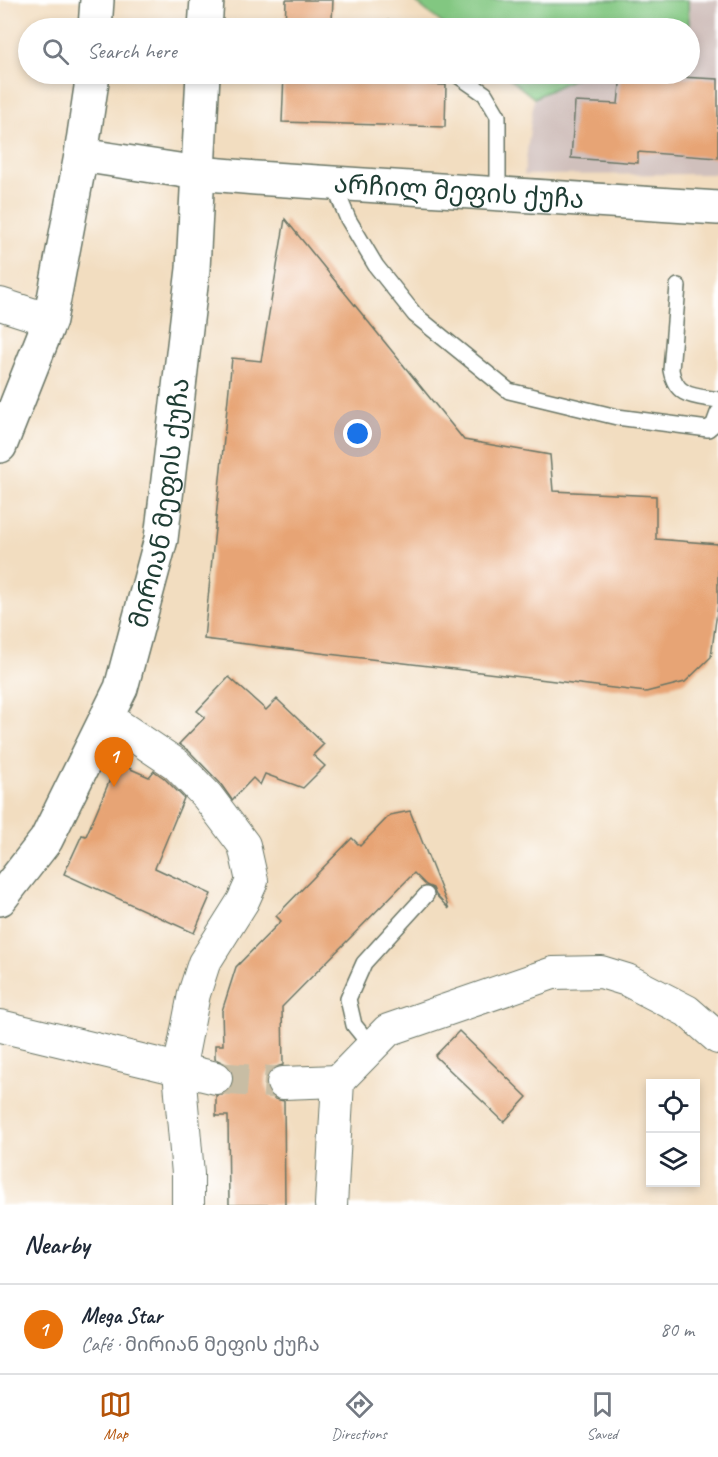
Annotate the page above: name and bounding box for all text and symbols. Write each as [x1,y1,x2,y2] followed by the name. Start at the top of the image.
[18,18,700,84] search box
[39,35,72,68] icon: search
[87,37,177,65] text: Search here
[333,167,585,216] street label: არჩილ მეფის ქუჩა
[121,376,196,631] street label: მირიან მეფის ქუჩა
[343,419,372,448] your location
[94,738,134,787] pin: 1
[646,1079,700,1187] map controls
[646,1079,700,1133] button: locate
[646,1133,700,1187] button: layers
[24,1228,89,1261] text: Nearby
[81,1302,162,1330] text: Mega Star
[39,1317,48,1342] text: 1
[660,1317,694,1342] text: 80 m
[81,1332,320,1357] text: Café · მირიან მეფის ქუჩა
[99,1388,132,1444] tab: Map
[331,1388,387,1444] tab: Directions
[586,1388,619,1444] tab: Saved

